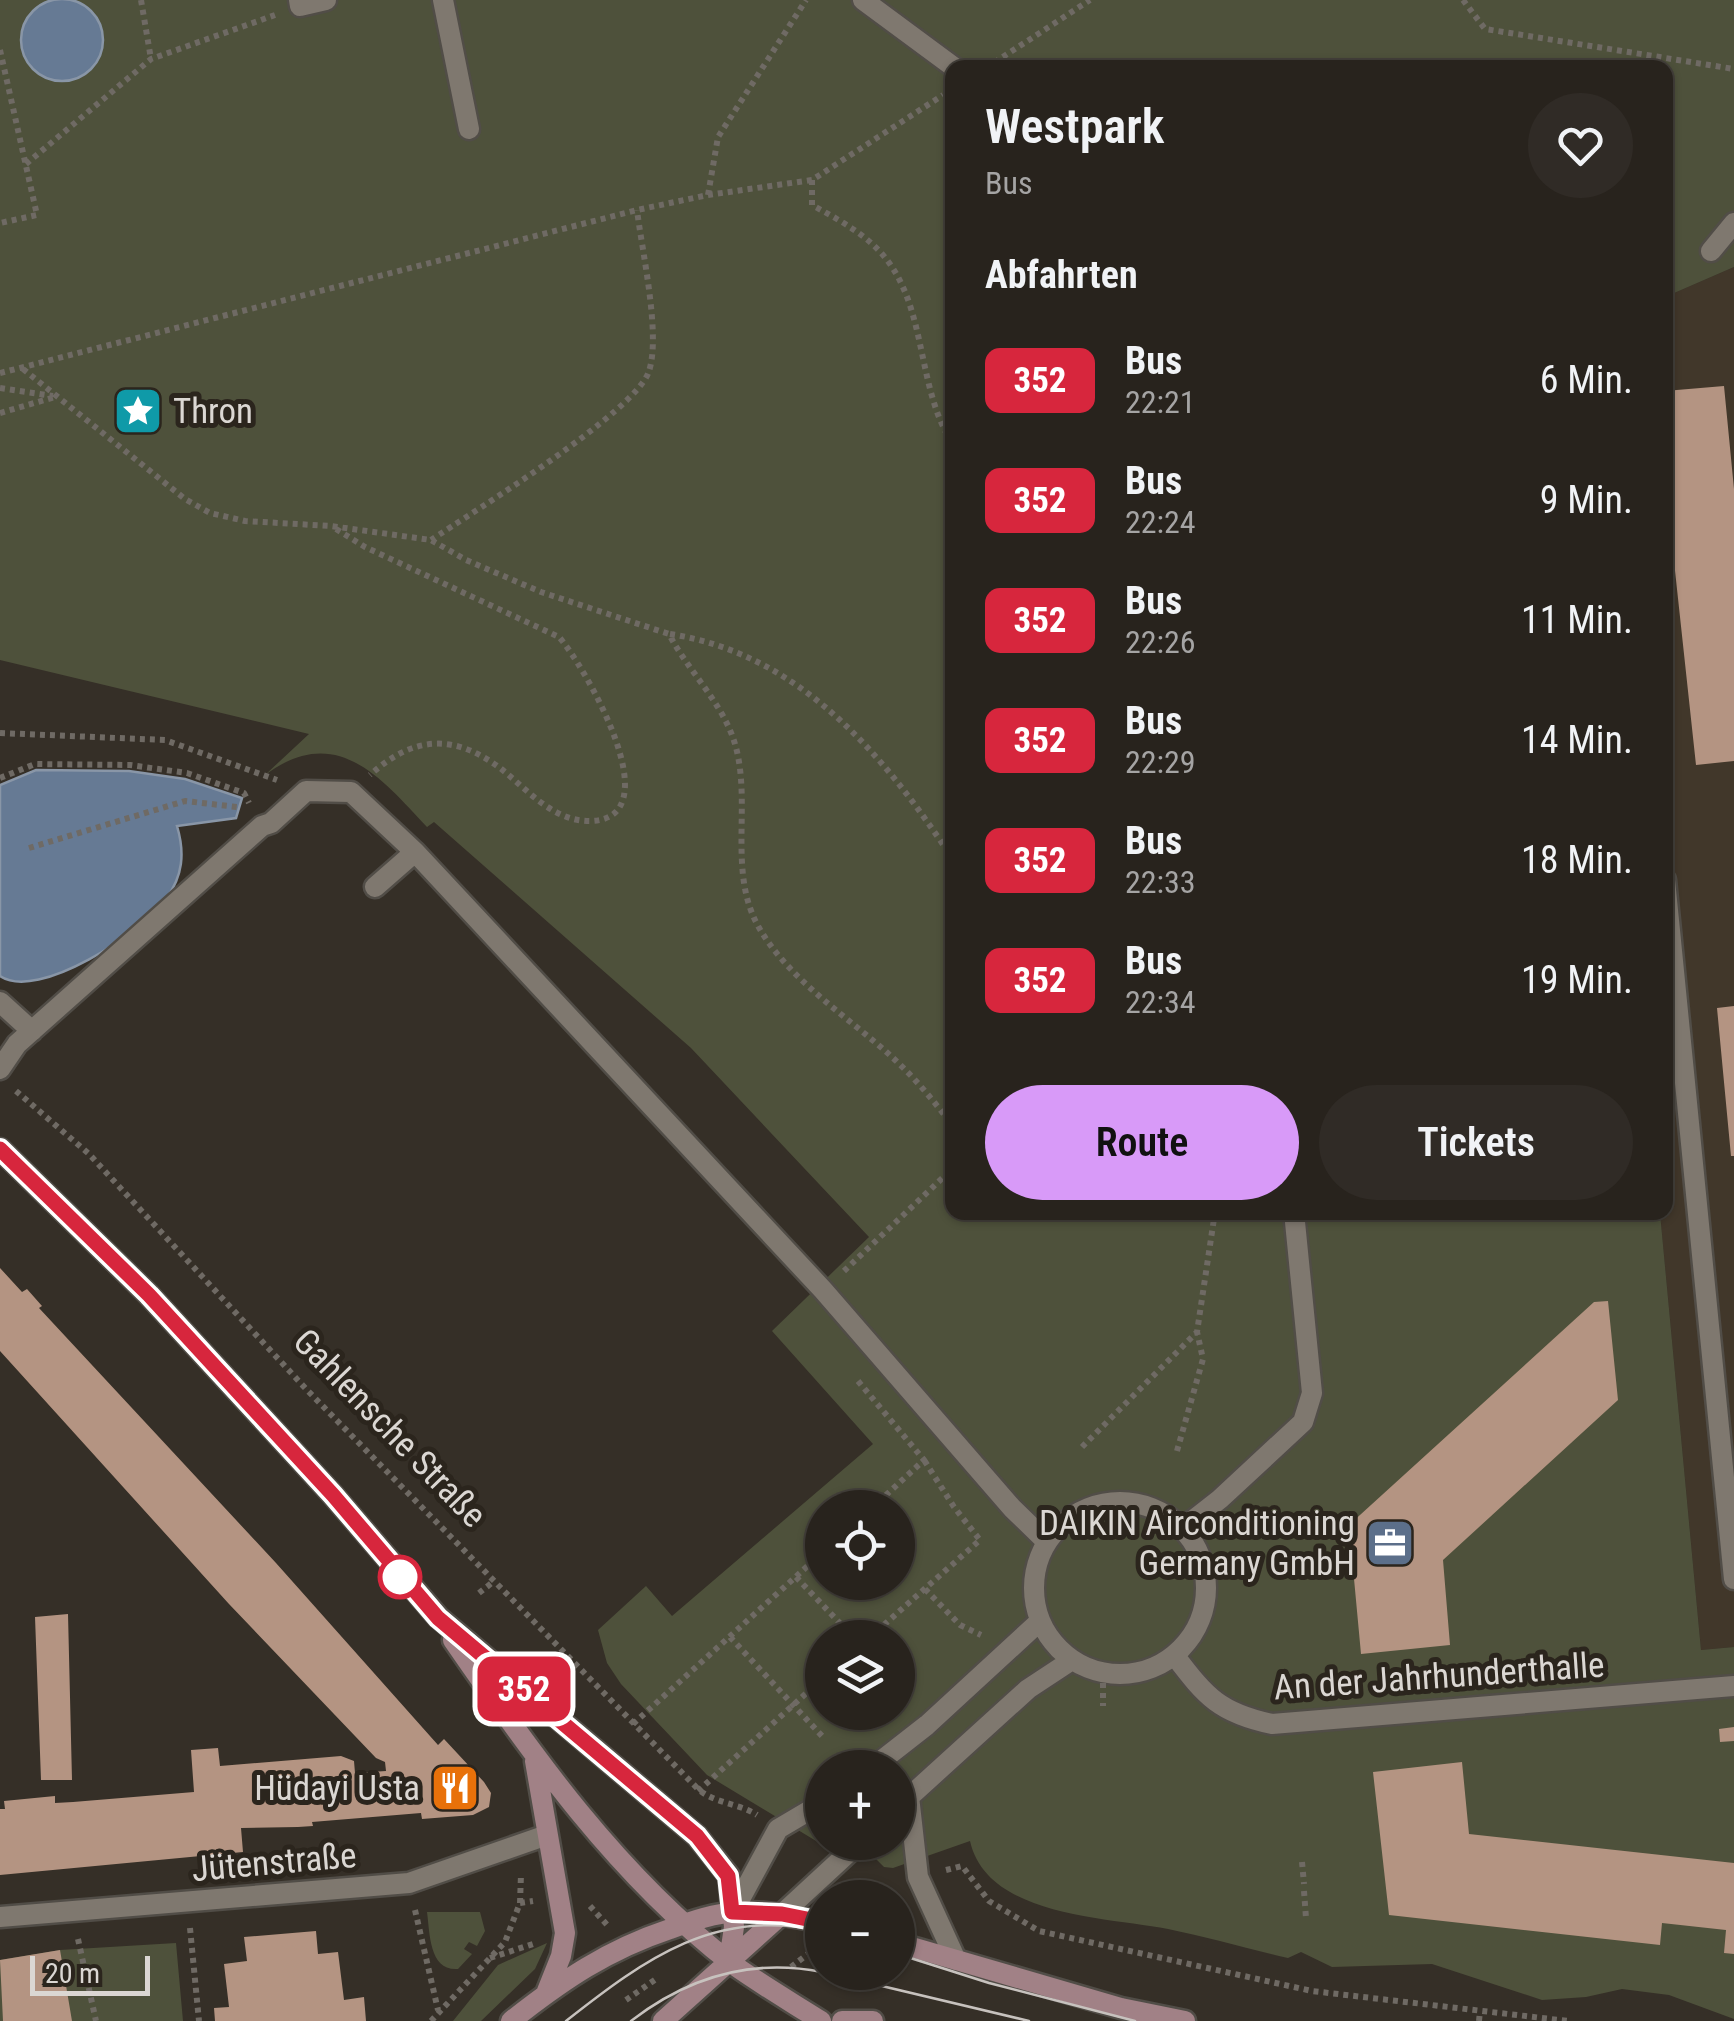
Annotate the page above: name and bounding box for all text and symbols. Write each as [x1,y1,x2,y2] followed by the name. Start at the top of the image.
[1528,93,1633,198] button: heart
[985,98,1164,155] text: Westpark
[985,164,1033,202] text: Bus
[985,253,1138,297] text: Abfahrten
[1125,339,1182,383] text: Bus
[1540,358,1633,402] text: 6 Min.
[1013,360,1067,401] text: 352
[1125,383,1196,421] text: 22:21
[112,385,164,437] place icon: Thron
[173,391,253,432] place label: Thron
[1125,459,1182,503] text: Bus
[1540,478,1633,522] text: 9 Min.
[1013,480,1067,521] text: 352
[1125,503,1196,541] text: 22:24
[1125,579,1182,623] text: Bus
[1521,598,1633,642] text: 11 Min.
[1013,600,1067,641] text: 352
[1125,623,1196,661] text: 22:26
[1125,699,1182,743] text: Bus
[1521,718,1633,762] text: 14 Min.
[1013,720,1067,761] text: 352
[1125,743,1196,781] text: 22:29
[1125,819,1182,863] text: Bus
[1521,838,1633,882] text: 18 Min.
[1013,840,1067,881] text: 352
[1125,863,1196,901] text: 22:33
[1125,939,1182,983] text: Bus
[1521,958,1633,1002] text: 19 Min.
[1013,960,1067,1001] text: 352
[1125,983,1196,1021] text: 22:34
[985,1085,1299,1200] button: Route
[1319,1085,1633,1200] button: Tickets
[285,1321,494,1536] street label: Gahlensche Straße
[805,1490,915,1990] map controls
[805,1490,915,1600] button: locate
[1039,1503,1355,1584] place label: DAIKIN Airconditioning Germany GmbH
[1364,1517,1416,1569] office icon: DAIKIN Airconditioning Germany GmbH
[379,1556,421,1598] unlabelled marker
[805,1620,915,1730] button: layers
[1272,1644,1606,1709] street label: An der Jahrhunderthalle
[466,1656,582,1722] line badge: 352
[497,1669,551,1710] text: 352
[805,1750,915,1860] button: +
[429,1762,481,1814] restaurant icon: Hüdayi Usta
[254,1768,420,1809] place label: Hüdayi Usta
[190,1835,358,1890] street label: Jütenstraße
[805,1880,915,1990] button: −
[30,1951,150,1996] scale bar
[45,1957,100,1990] text: 20 m

